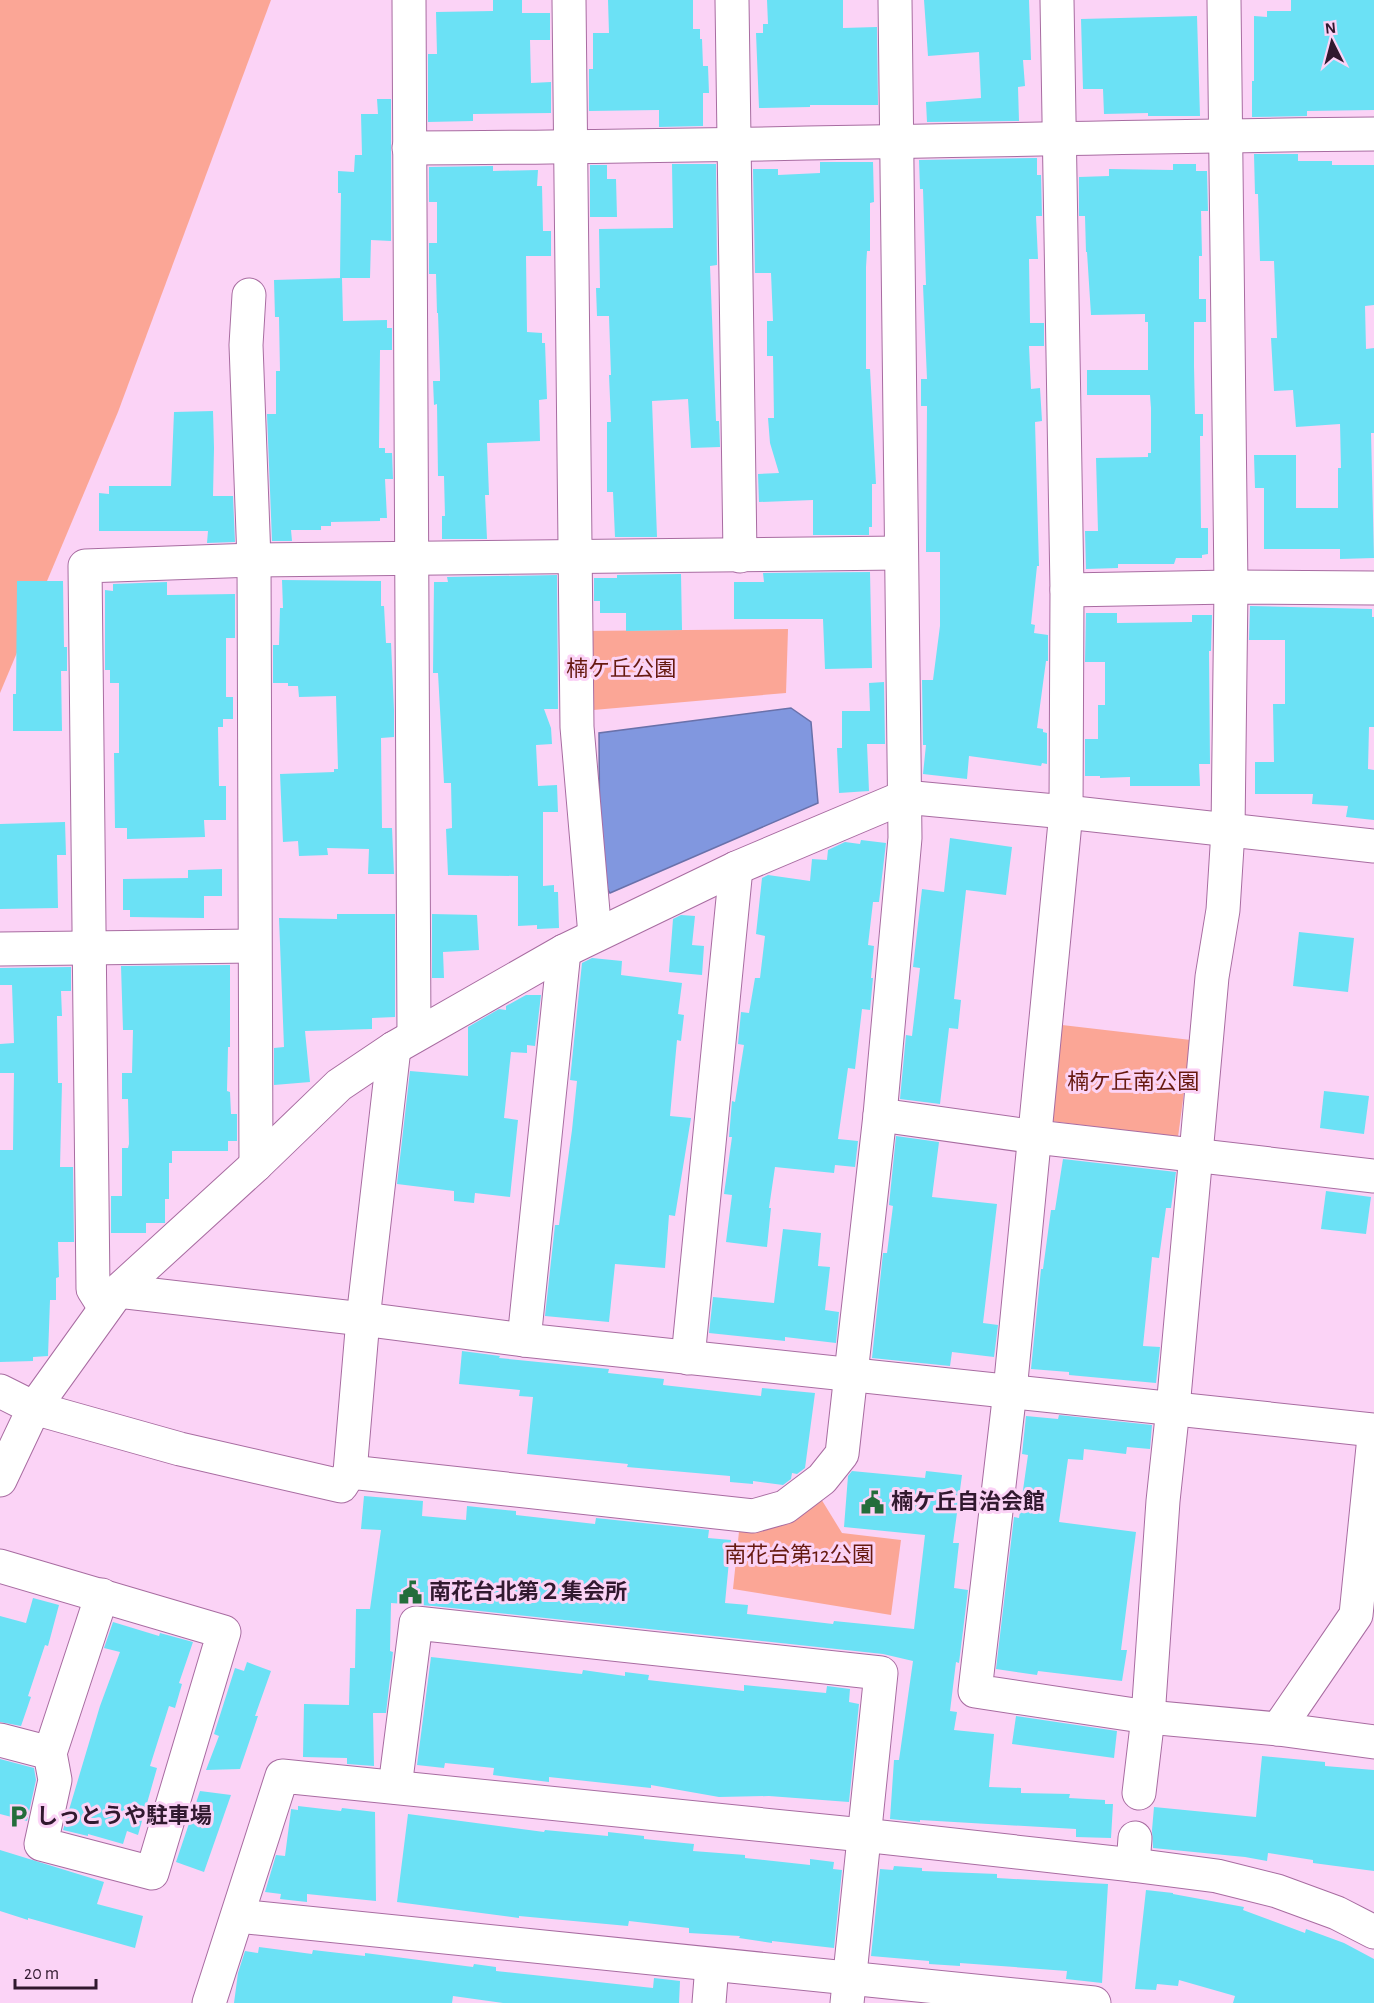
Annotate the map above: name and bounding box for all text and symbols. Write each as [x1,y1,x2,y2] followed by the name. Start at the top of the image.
[1302,12,1362,72] north arrow
[1324,20,1337,37] text: N
[566,657,676,680] park label: 楠ケ丘公園
[1067,1070,1199,1093] park label: 楠ケ丘南公園
[860,1489,886,1515] public building icon: 楠ケ丘自治会館
[891,1490,1045,1513] place label: 楠ケ丘自治会館
[724,1543,874,1566] park label: 南花台第12公園
[398,1579,424,1605] public building icon: 南花台北第２集会所
[429,1580,627,1603] place label: 南花台北第２集会所
[5,1803,31,1829] parking icon: しっとうや駐車場
[36,1803,212,1827] place label: しっとうや駐車場
[15,1952,96,1990] scale bar
[24,1965,59,1983] text: 20 m

